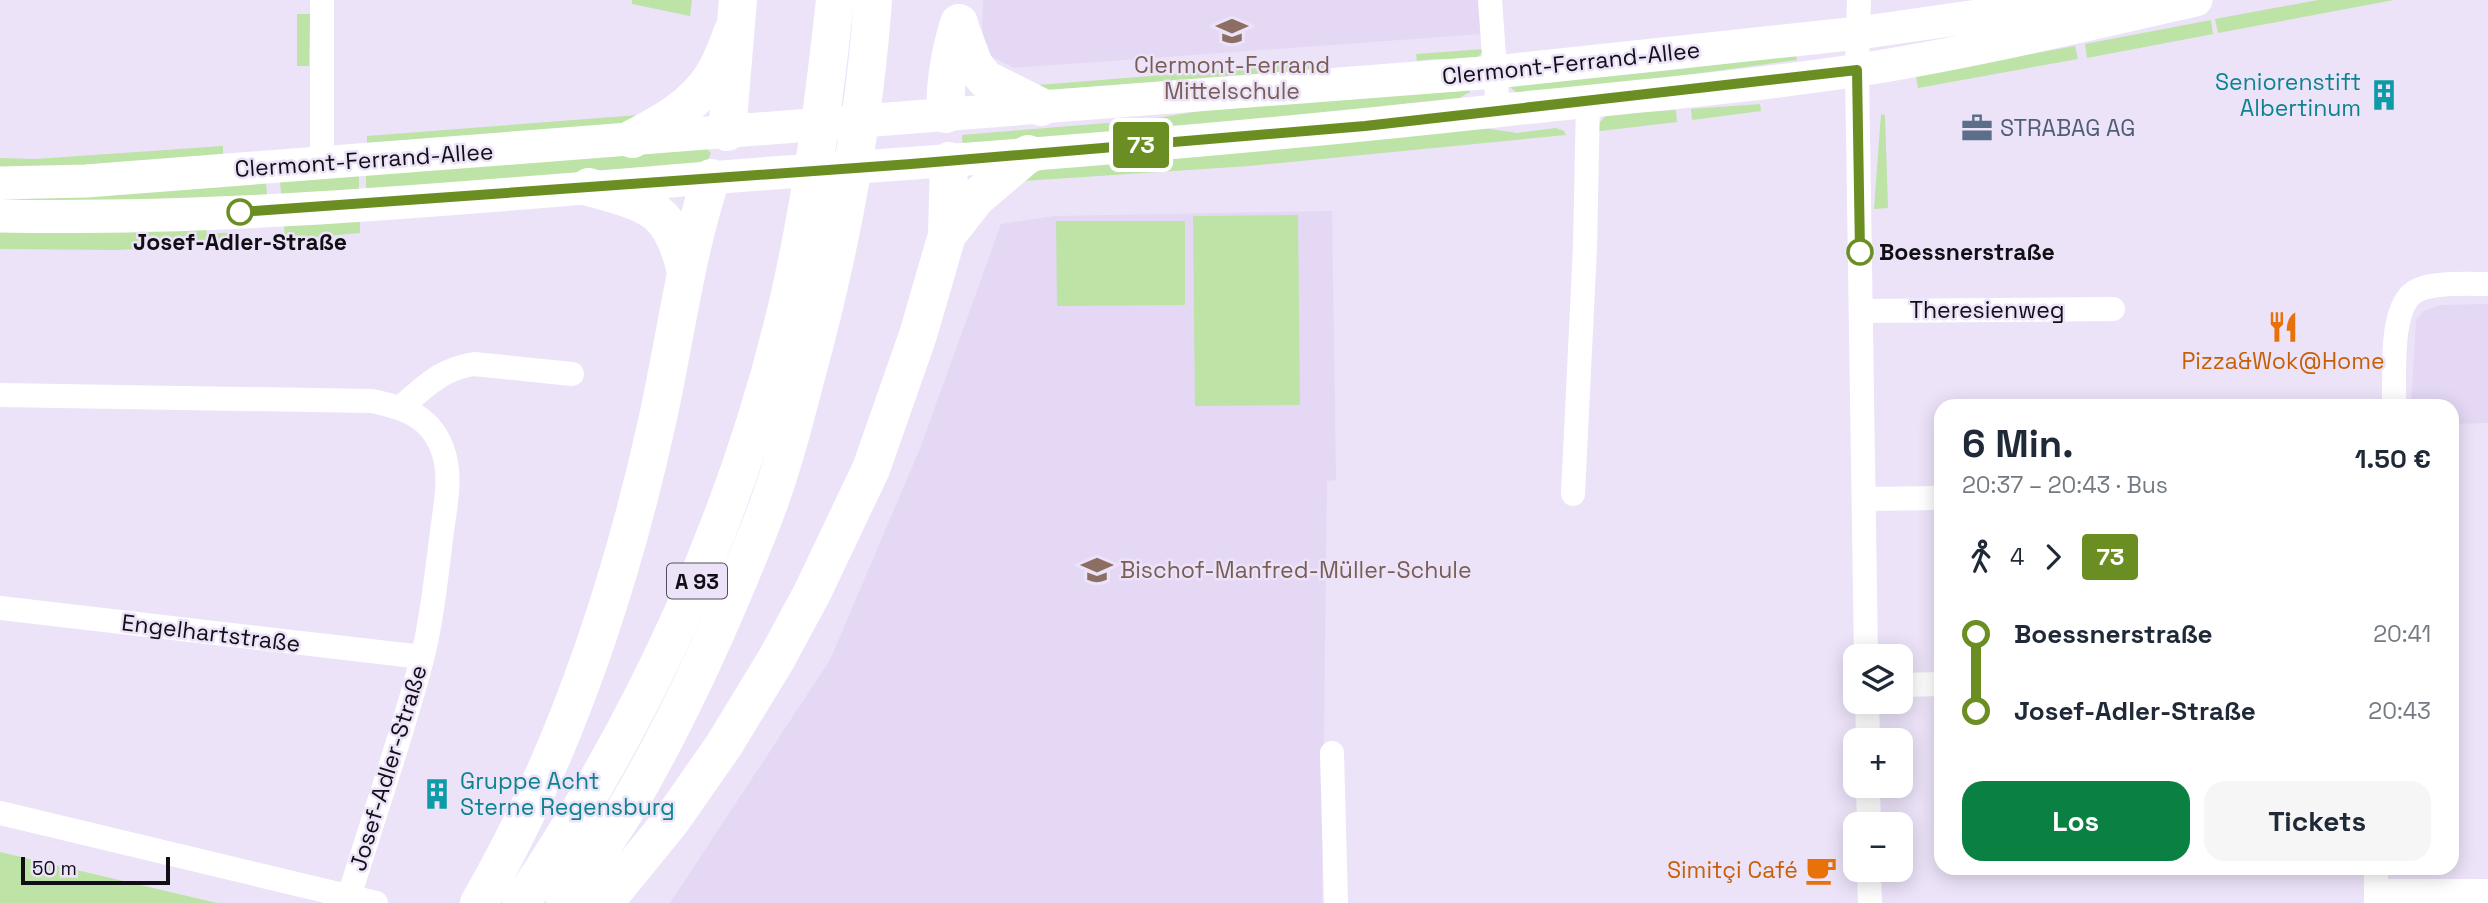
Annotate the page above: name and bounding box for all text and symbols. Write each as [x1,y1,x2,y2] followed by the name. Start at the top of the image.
[1215,14,1249,48] school or university icon: Clermont-Ferrand Mittelschule
[1441,35,1701,91] street label: Clermont-Ferrand-Allee
[1134,50,1330,106] place label: Clermont-Ferrand Mittelschule
[2215,67,2361,123] place label: Seniorenstift Albertinum
[2367,78,2401,112] building icon: Seniorenstift Albertinum
[1960,111,1994,145] office icon: STRABAG AG
[2000,113,2136,143] place label: STRABAG AG
[1110,122,1172,168] line badge: 73
[1127,129,1155,160] text: 73
[234,136,494,184] street label: Clermont-Ferrand-Allee
[227,199,253,225] marker: Josef-Adler-Straße
[133,227,347,257] place label: Josef-Adler-Straße
[1879,237,2055,267] place label: Boessnerstraße
[1847,239,1873,265] marker: Boessnerstraße
[1909,295,2065,325] street label: Theresienweg
[2266,310,2300,344] restaurant icon: Pizza&Wok@Home
[2181,346,2385,376] place label: Pizza&Wok@Home
[1962,420,2074,468] text: 6 Min.
[2355,442,2431,476] text: 1.50 €
[1962,470,2168,500] text: 20:37 – 20:43 · Bus
[1962,538,2000,576] icon: walk
[2034,538,2072,576] icon: forward
[2096,541,2124,572] text: 73
[2010,542,2024,572] text: 4
[1080,553,1114,587] school or university icon: Bischof-Manfred-Müller-Schule
[1120,555,1472,585] place label: Bischof-Manfred-Müller-Schule
[667,564,727,598] road number: A 93
[120,607,302,659] street label: Engelhartstraße
[2014,617,2213,651] text: Boessnerstraße
[2373,619,2431,649] text: 20:41
[1843,644,1913,882] map controls
[1843,644,1913,714] button: layers
[342,661,434,875] street label: Josef-Adler-Straße
[2014,694,2256,728] text: Josef-Adler-Straße
[2368,696,2431,726] text: 20:43
[1843,728,1913,798] button: +
[460,766,675,822] place label: Gruppe Acht Sterne Regensburg
[420,777,454,811] building icon: Gruppe Acht Sterne Regensburg
[1962,781,2190,861] button: Los
[2204,781,2431,861] button: Tickets
[1843,812,1913,882] button: −
[1804,853,1838,887] cafe icon: Simitçi Café
[21,854,170,886] scale bar
[1667,855,1798,885] place label: Simitçi Café
[32,856,77,881] text: 50 m

